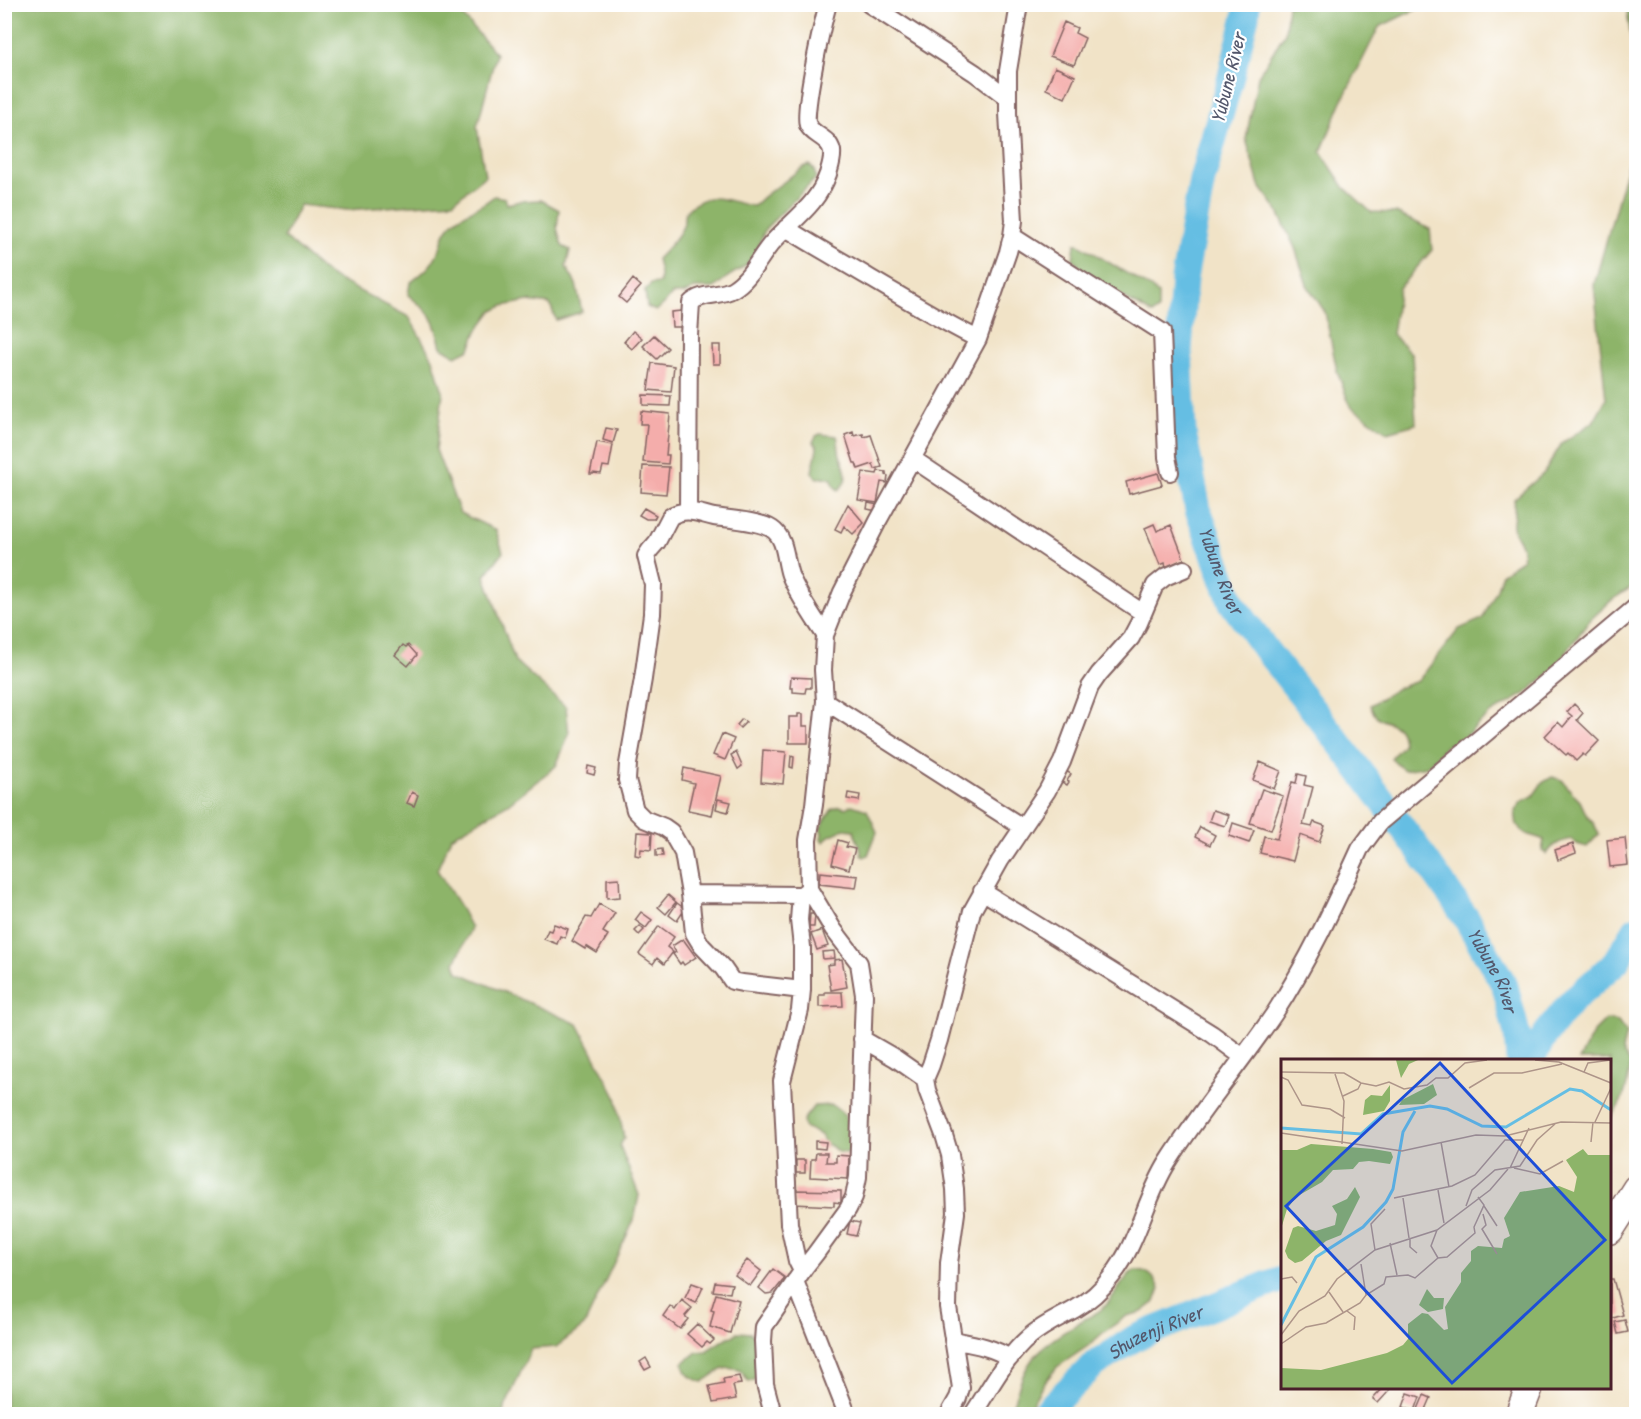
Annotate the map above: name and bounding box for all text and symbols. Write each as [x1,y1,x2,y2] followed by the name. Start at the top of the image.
[1203,28,1252,126] water label: Yubune River
[1192,523,1252,622] water label: Yubune River
[1461,923,1526,1017] water label: Yubune River
[1281,1059,1611,1389] inset map
[1102,1297,1209,1365] water label: Shuzenji River

